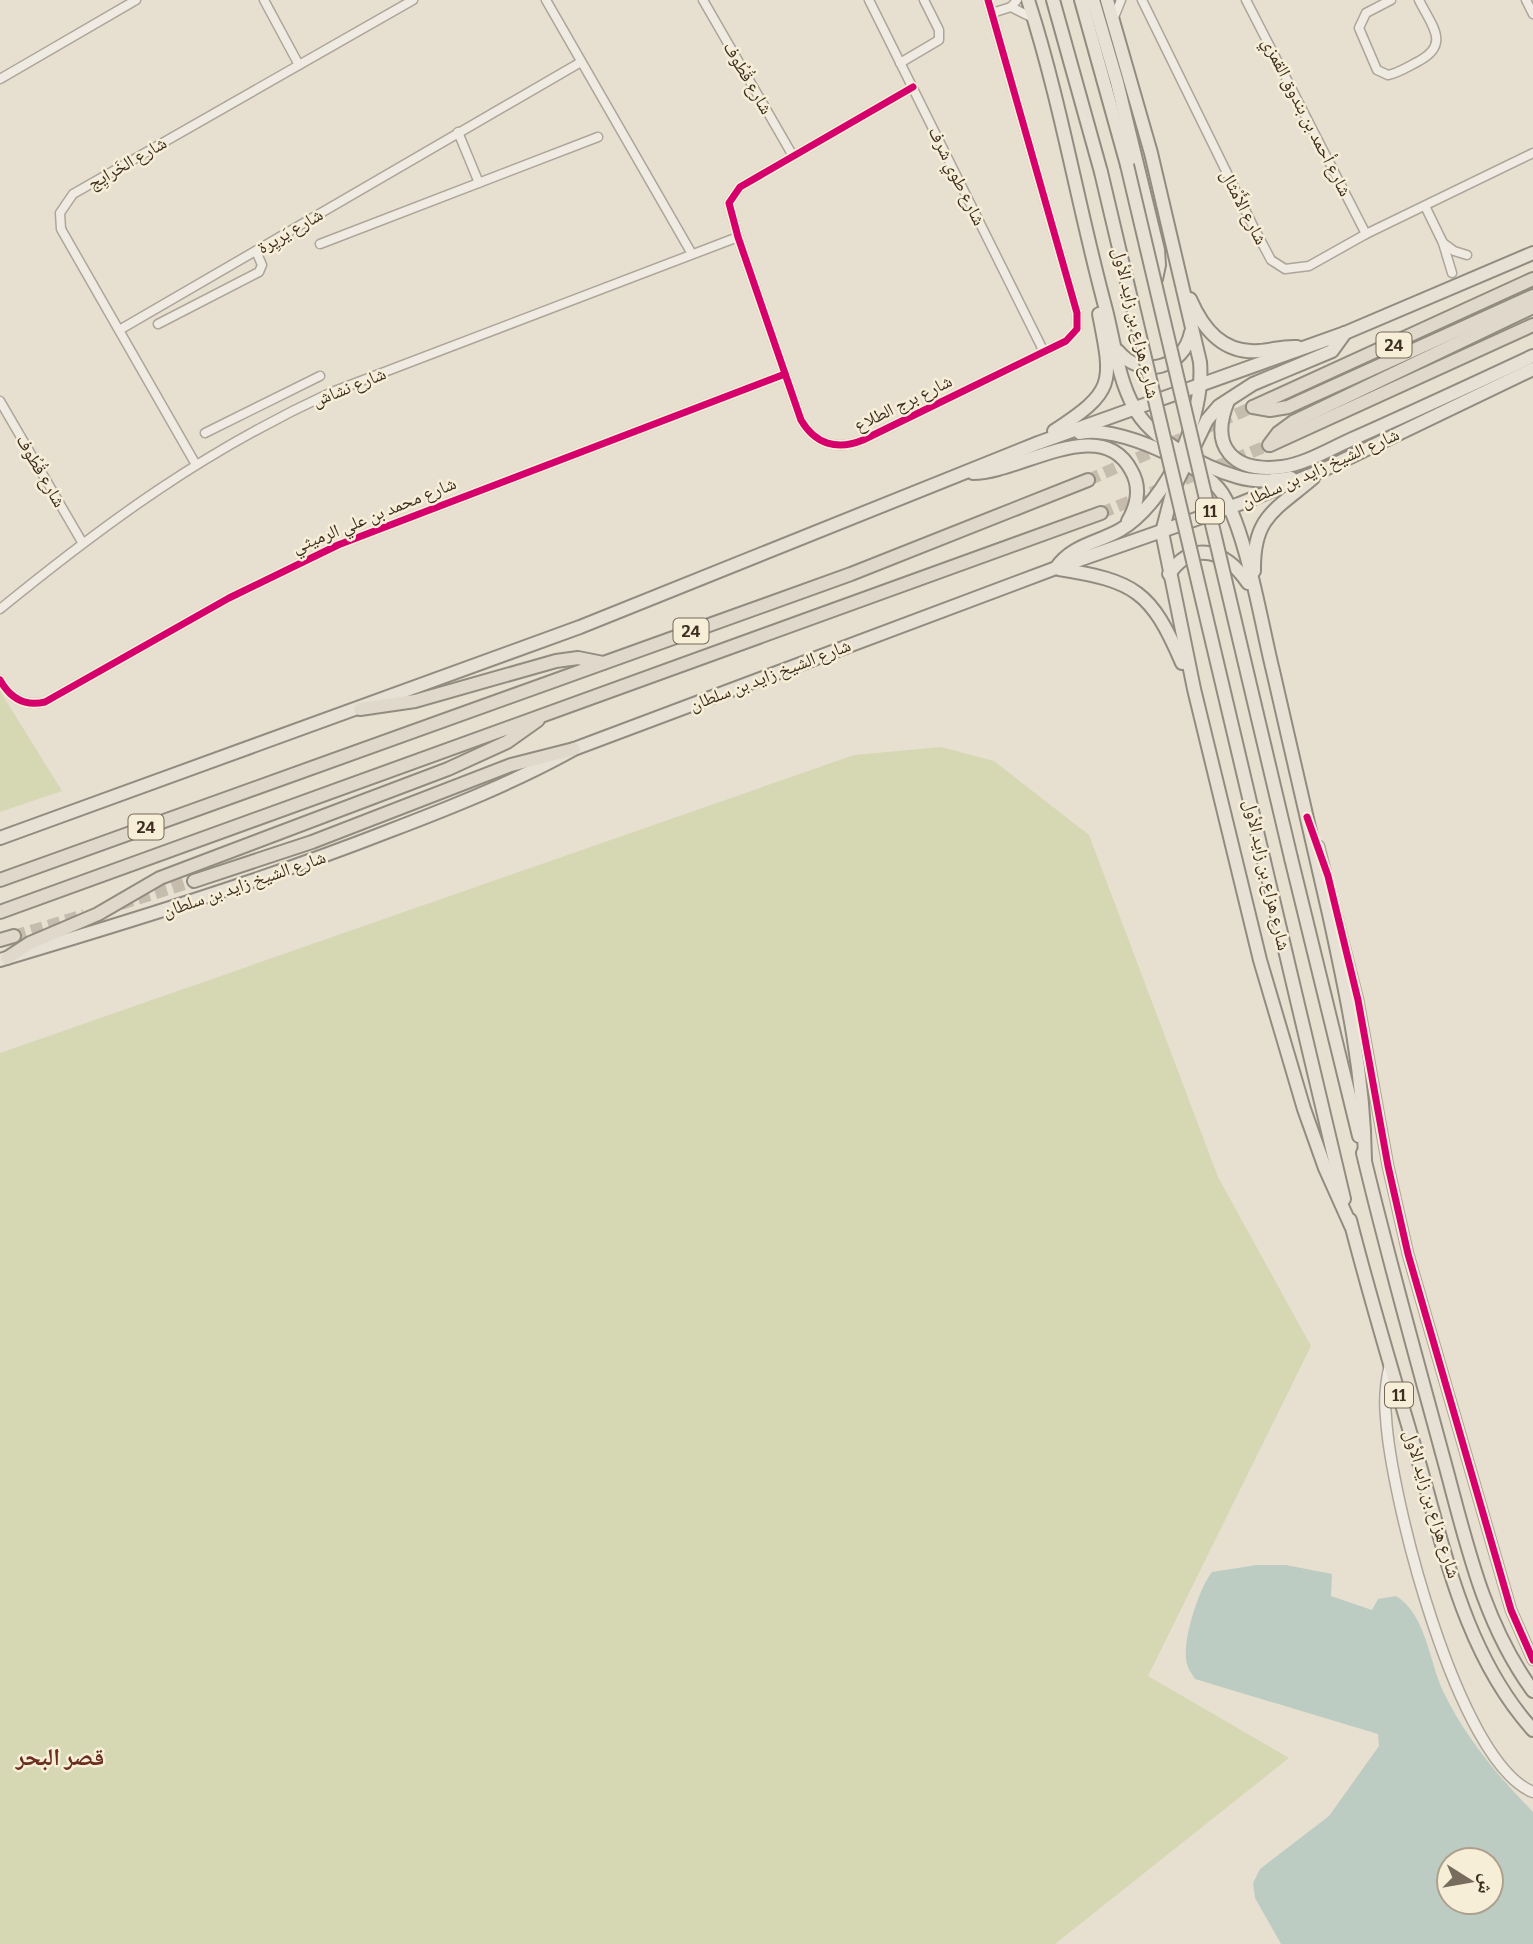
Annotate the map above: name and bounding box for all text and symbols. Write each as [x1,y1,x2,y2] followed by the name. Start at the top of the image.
[1254,34,1357,202] street label: شارع أحمد بن بندوق القمزي
[718,38,778,118] street label: شارع قُطُوف
[920,123,990,231] street label: شارع طوي شرف
[84,132,171,196] street label: شارع الخَرايِج
[1216,166,1273,248] street label: شارع الأَمْثال
[253,203,327,260] street label: شارع يَريِرة
[1108,245,1164,401] street label: شارع هزاع بن زايد الأول
[1376,332,1412,358] road number: 24
[309,362,389,412] street label: شارع نشاش
[850,370,956,437] street label: شارع برج الطلاع
[1237,423,1403,514] street label: شارع الشيخ زايد بن سلطان
[11,431,71,511] street label: شارع قُطُوف
[289,472,461,561] street label: شارع محمد بن علي الرميثي
[1196,498,1224,524] road number: 11
[674,618,708,644] road number: 24
[686,634,854,717] street label: شارع الشيخ زايد بن سلطان
[1239,797,1295,953] street label: شارع هزاع بن زايد الأول
[128,814,164,840] road number: 24
[159,846,329,923] street label: شارع الشيخ زايد بن سلطان
[1385,1382,1413,1408] road number: 11
[1399,1427,1465,1581] street label: شارع هزاع بن زايد الأول
[15,1743,104,1771] district label: قصر البحر
[1435,1846,1505,1916] north arrow
[1473,1872,1499,1896] text: ش

